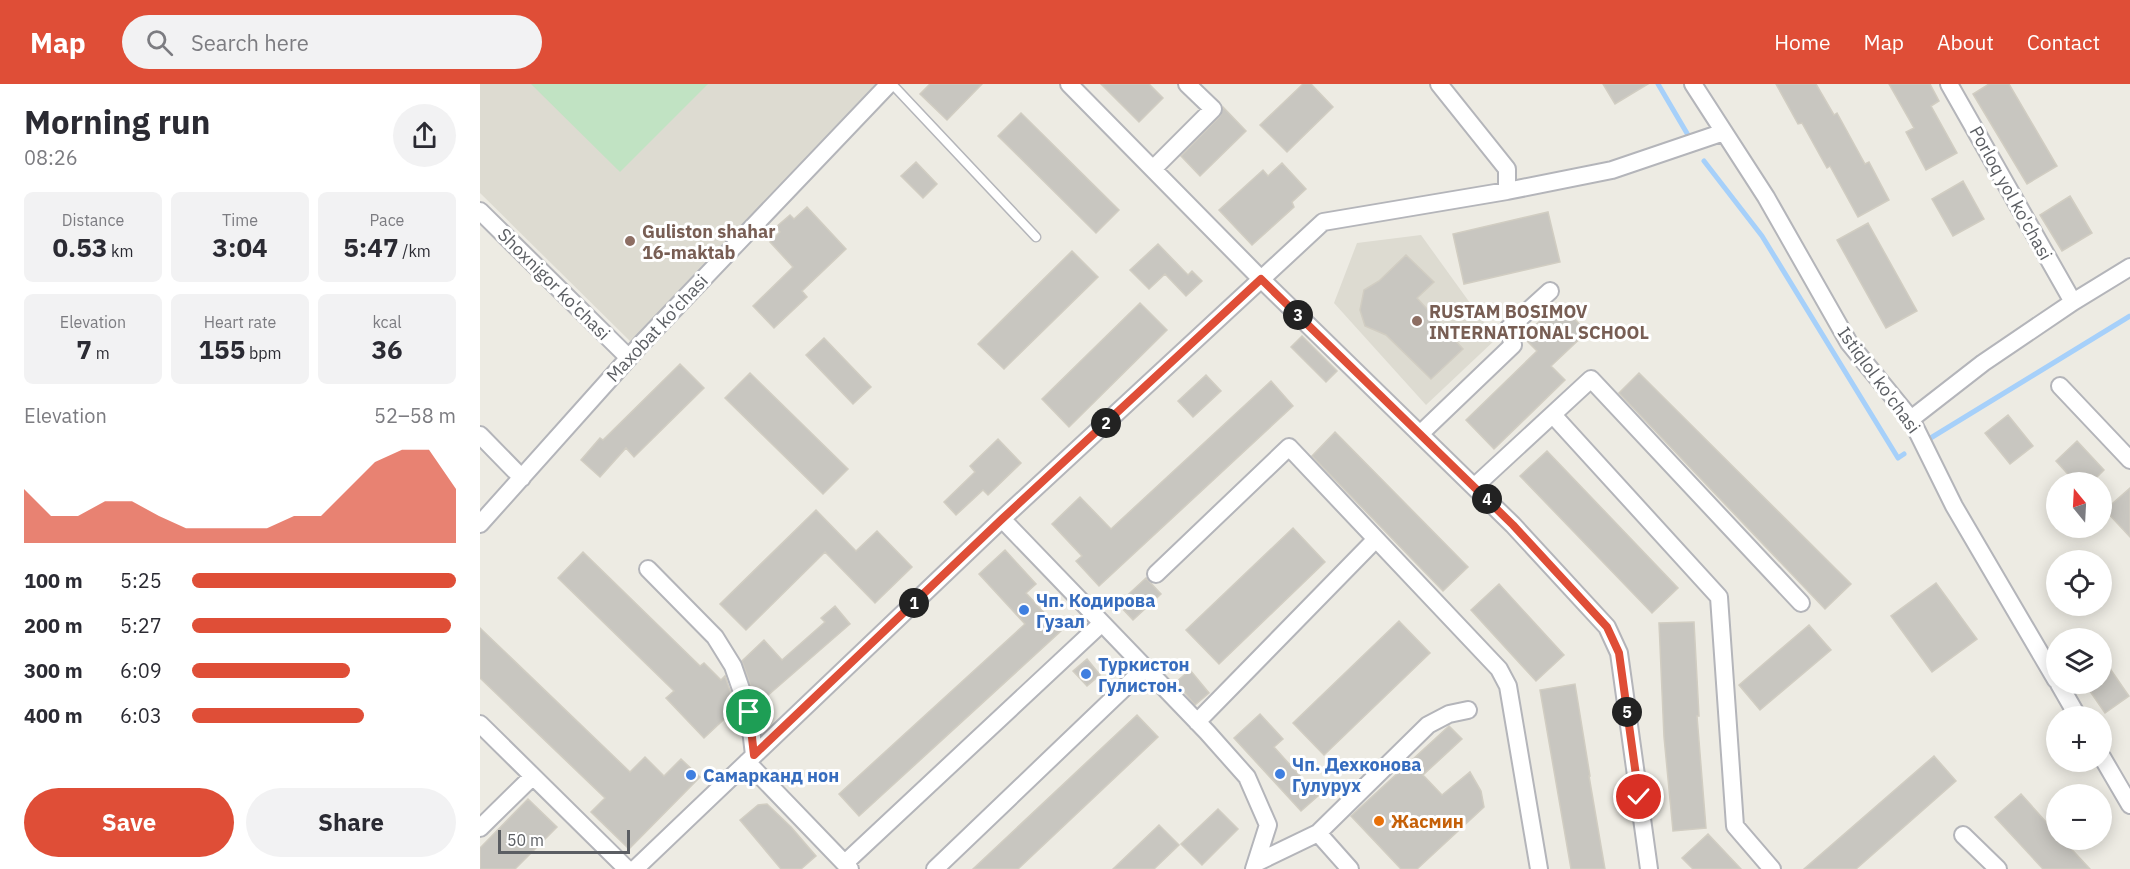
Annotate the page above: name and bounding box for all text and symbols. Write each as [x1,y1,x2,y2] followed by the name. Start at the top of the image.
[122,15,542,69] search box
[30,24,86,61] text: Map
[143,26,176,59] icon: search
[191,28,309,57] text: Search here
[1774,28,1831,56] text: Home
[1864,28,1904,56] text: Map
[1937,28,1994,56] text: About
[2027,28,2100,56] text: Contact
[24,100,210,143] text: Morning run
[393,104,456,167] button: share
[1965,122,2057,264] street label: Porloq yol ko'chasi
[24,144,78,171] text: 08:26
[62,210,124,230] text: Distance
[222,210,258,230] text: Time
[370,210,404,230] text: Pace
[642,220,775,264] place label: Guliston shahar 16-maktab
[493,223,615,345] street label: Shoxnigor ko'chasi
[52,230,107,264] text: 0.53
[212,230,268,264] text: 3:04
[343,230,399,264] text: 5:47
[623,234,637,248] marker: Guliston shahar 16-maktab
[107,241,134,261] text: km
[399,241,431,261] text: /km
[601,269,713,387] street label: Maxobat ko'chasi
[1283,300,1313,330] pin: 3
[1429,300,1649,344] place label: RUSTAM BOSIMOV INTERNATIONAL SCHOOL
[1293,305,1303,325] text: 3
[60,312,126,332] text: Elevation
[204,312,276,332] text: Heart rate
[372,312,402,332] text: kcal
[1410,314,1424,328] marker: RUSTAM BOSIMOV INTERNATIONAL SCHOOL
[1833,322,1925,438] street label: Istiqlol ko'chasi
[76,332,92,366] text: 7
[198,332,245,366] text: 155
[371,332,403,366] text: 36
[92,343,110,363] text: m
[245,343,282,363] text: bpm
[24,402,107,429] text: Elevation
[374,402,456,429] text: 52–58 m
[1091,408,1121,438] pin: 2
[1101,413,1111,433] text: 2
[2046,472,2112,538] north arrow
[2046,472,2112,850] map controls
[1472,484,1502,514] pin: 4
[1482,489,1492,509] text: 4
[2046,550,2112,616] button: locate
[24,567,83,594] text: 100 m
[120,567,162,594] text: 5:25
[899,588,929,618] pin: 1
[1036,589,1155,633] place label: Чп. Кодирова Гузал
[909,593,919,613] text: 1
[1017,603,1031,617] marker: Чп. Кодирова Гузал
[24,612,83,639] text: 200 m
[120,612,162,639] text: 5:27
[2046,628,2112,694] button: layers
[1098,653,1190,697] place label: Туркистон Гулистон.
[24,657,83,684] text: 300 m
[120,657,162,684] text: 6:09
[1079,667,1093,681] marker: Туркистон Гулистон.
[723,686,774,737] pin
[732,695,765,728] icon: arrive
[1612,697,1642,727] pin: 5
[24,702,83,729] text: 400 m
[120,702,162,729] text: 6:03
[1622,702,1632,722] text: 5
[2046,706,2112,772] button: +
[1292,753,1422,797] place label: Чп. Дехконова Гулурух
[703,764,839,787] place label: Самарканд нон
[1273,767,1287,781] marker: Чп. Дехконова Гулурух
[684,768,698,782] marker: Самарканд нон
[1613,771,1664,822] pin
[1622,780,1655,813] icon: check
[2046,784,2112,850] button: −
[24,788,234,857] button: Save
[246,788,456,857] button: Share
[1391,810,1464,833] place label: Жасмин
[1372,814,1386,828] marker: Жасмин
[498,827,630,854] scale bar
[507,830,544,850] text: 50 m

